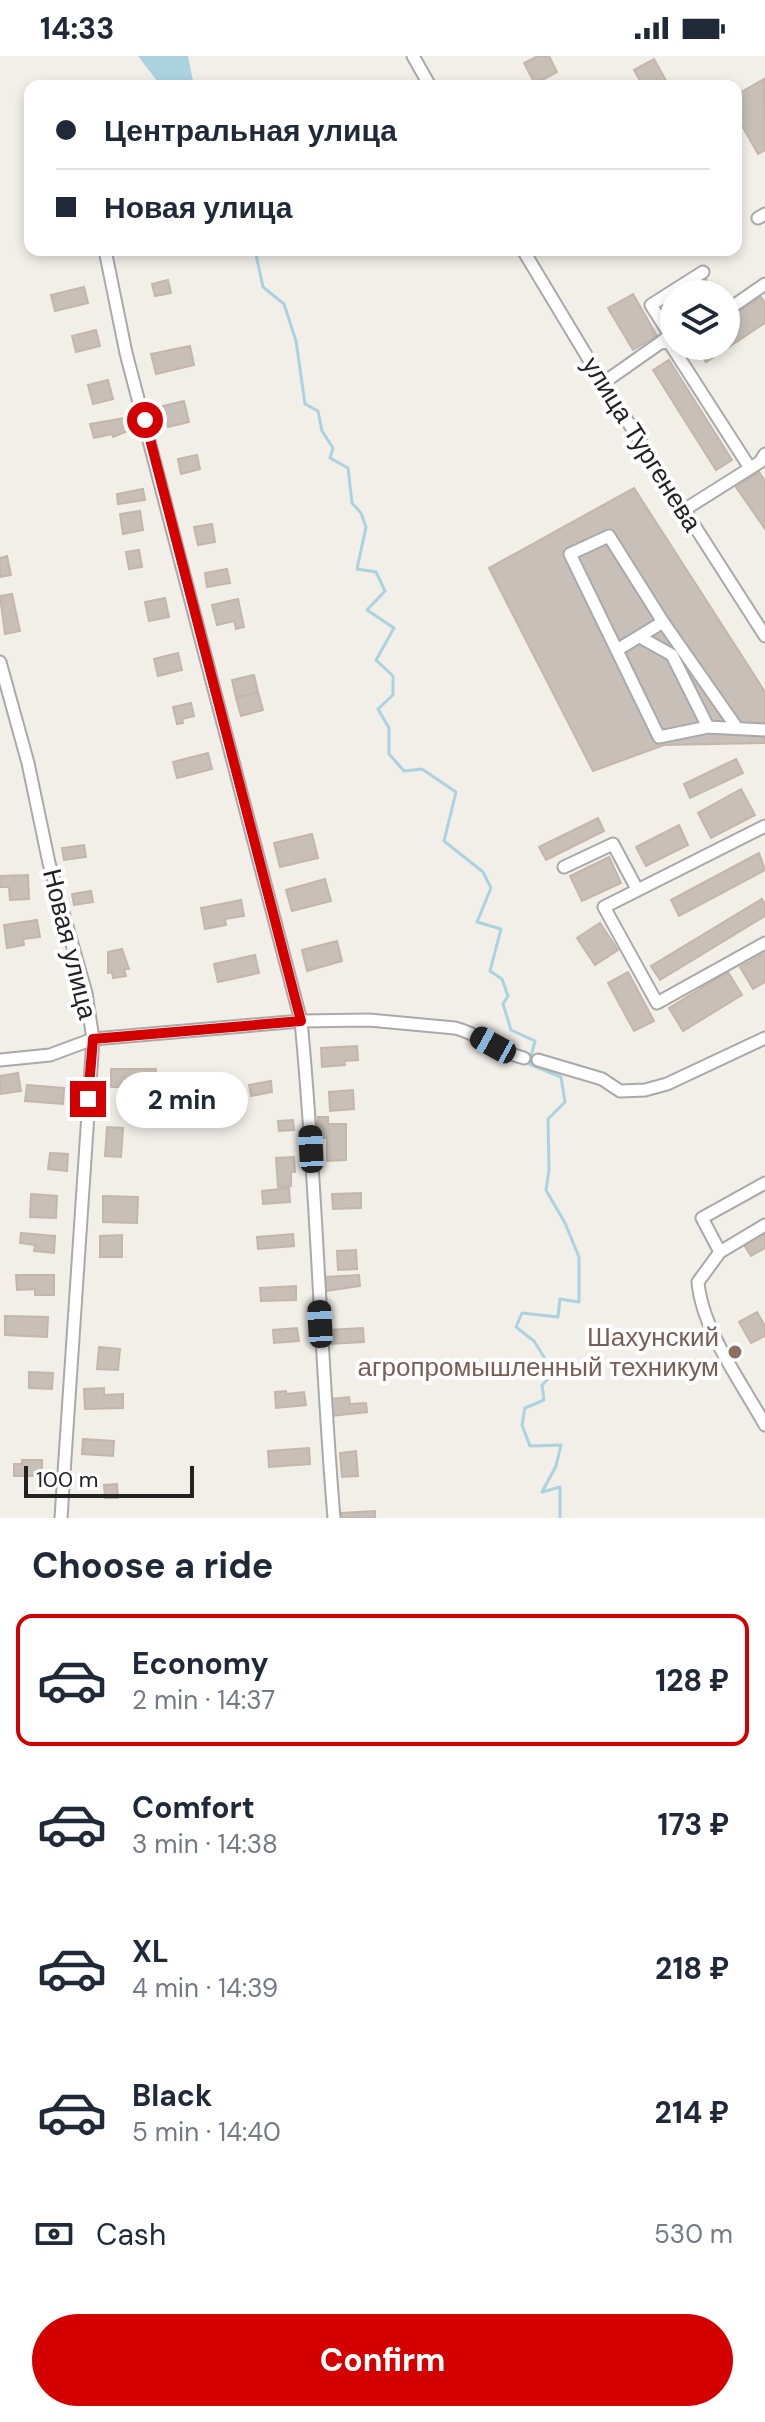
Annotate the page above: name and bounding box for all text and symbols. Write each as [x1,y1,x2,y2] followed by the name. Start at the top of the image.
[40,9,114,48] text: 14:33
[104,111,397,150] text: Центральная улица
[104,188,293,227] text: Новая улица
[660,280,740,360] map controls
[660,280,740,360] button: layers
[575,350,710,538] street label: улица Тургенева
[127,402,163,438] route start
[35,865,105,1023] street label: Новая улица
[466,1023,520,1067] car
[116,1071,248,1127] callout: 2 min
[70,1081,106,1117] route end
[148,1083,216,1117] text: 2 min
[298,1124,324,1174] car
[307,1299,333,1349] car
[358,1320,719,1384] place label: Шахунский агропромышленный техникум
[726,1343,744,1361] marker: Шахунский агропромышленный техникум
[24,1462,194,1498] scale bar
[36,1465,98,1494] text: 100 m
[32,1542,273,1589] text: Choose a ride
[36,1644,108,1716] icon: car
[132,1644,269,1683] text: Economy
[655,1661,729,1700] text: 128 ₽
[132,1683,275,1717] text: 2 min · 14:37
[36,1788,108,1860] icon: car
[132,1788,255,1827] text: Comfort
[658,1805,729,1844] text: 173 ₽
[132,1827,278,1861] text: 3 min · 14:38
[36,1932,108,2004] icon: car
[132,1932,169,1971] text: XL
[655,1949,729,1988] text: 218 ₽
[132,1971,278,2005] text: 4 min · 14:39
[36,2076,108,2148] icon: car
[132,2076,212,2115] text: Black
[655,2093,729,2132] text: 214 ₽
[132,2115,281,2149] text: 5 min · 14:40
[32,2212,76,2256] icon: cash
[96,2215,166,2254] text: Cash
[654,2217,733,2251] text: 530 m
[32,2314,733,2406] button: Confirm

